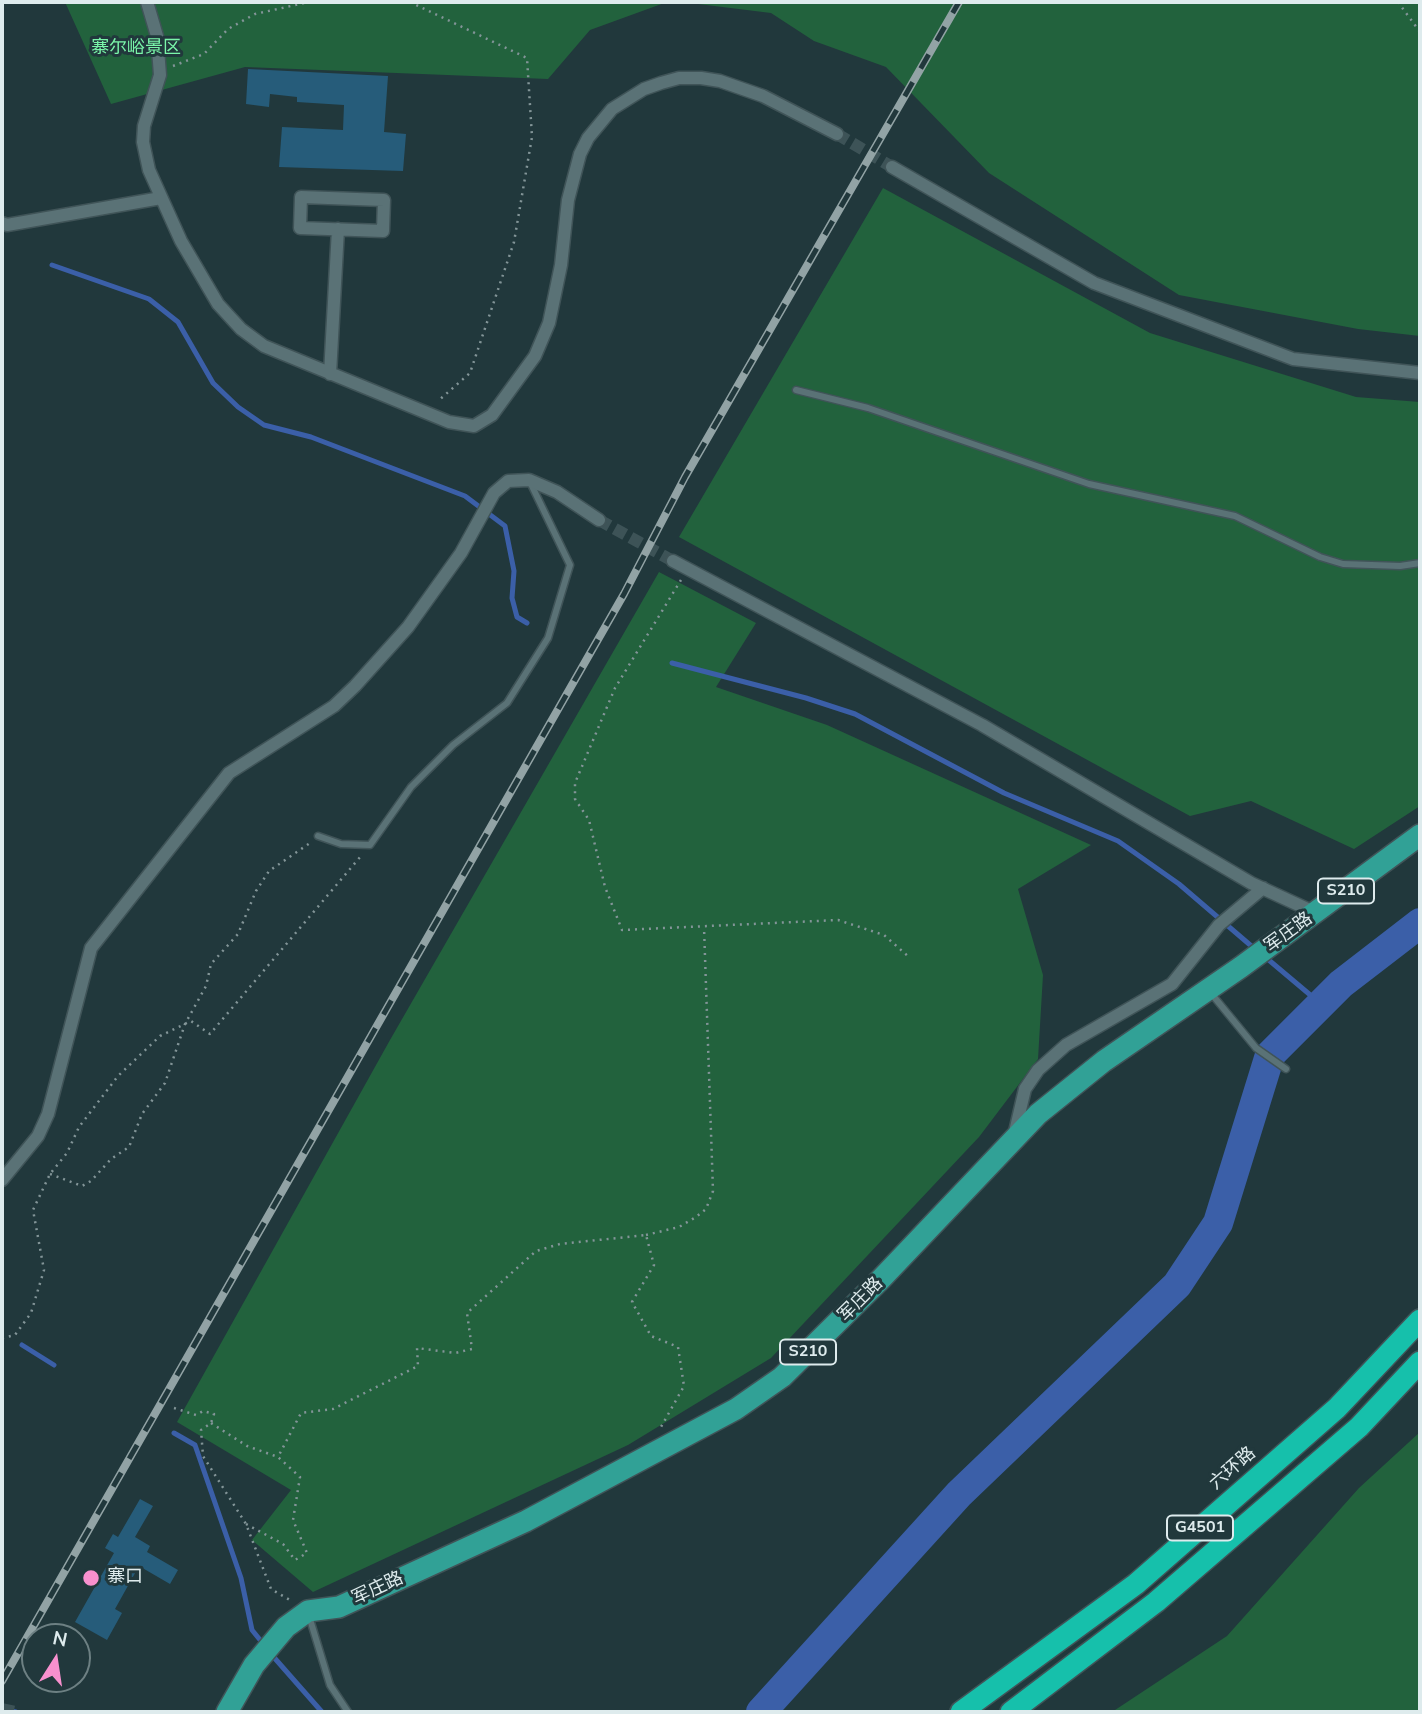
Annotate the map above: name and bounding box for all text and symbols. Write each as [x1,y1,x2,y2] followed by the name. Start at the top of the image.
[91,38,181,60] park label: 寨尔峪景区
[1318,878,1374,904] road number: S210
[1261,908,1317,958] street label: 军庄路
[834,1273,888,1327] street label: 军庄路
[780,1340,836,1364] road number: S210
[1206,1443,1260,1495] street label: 六环路
[1167,1516,1233,1540] road number: G4501
[107,1567,143,1589] place label: 寨口
[81,1568,101,1588] marker: 寨口
[349,1568,407,1610] street label: 军庄路
[21,1623,91,1693] north arrow
[50,1625,70,1654] text: N

